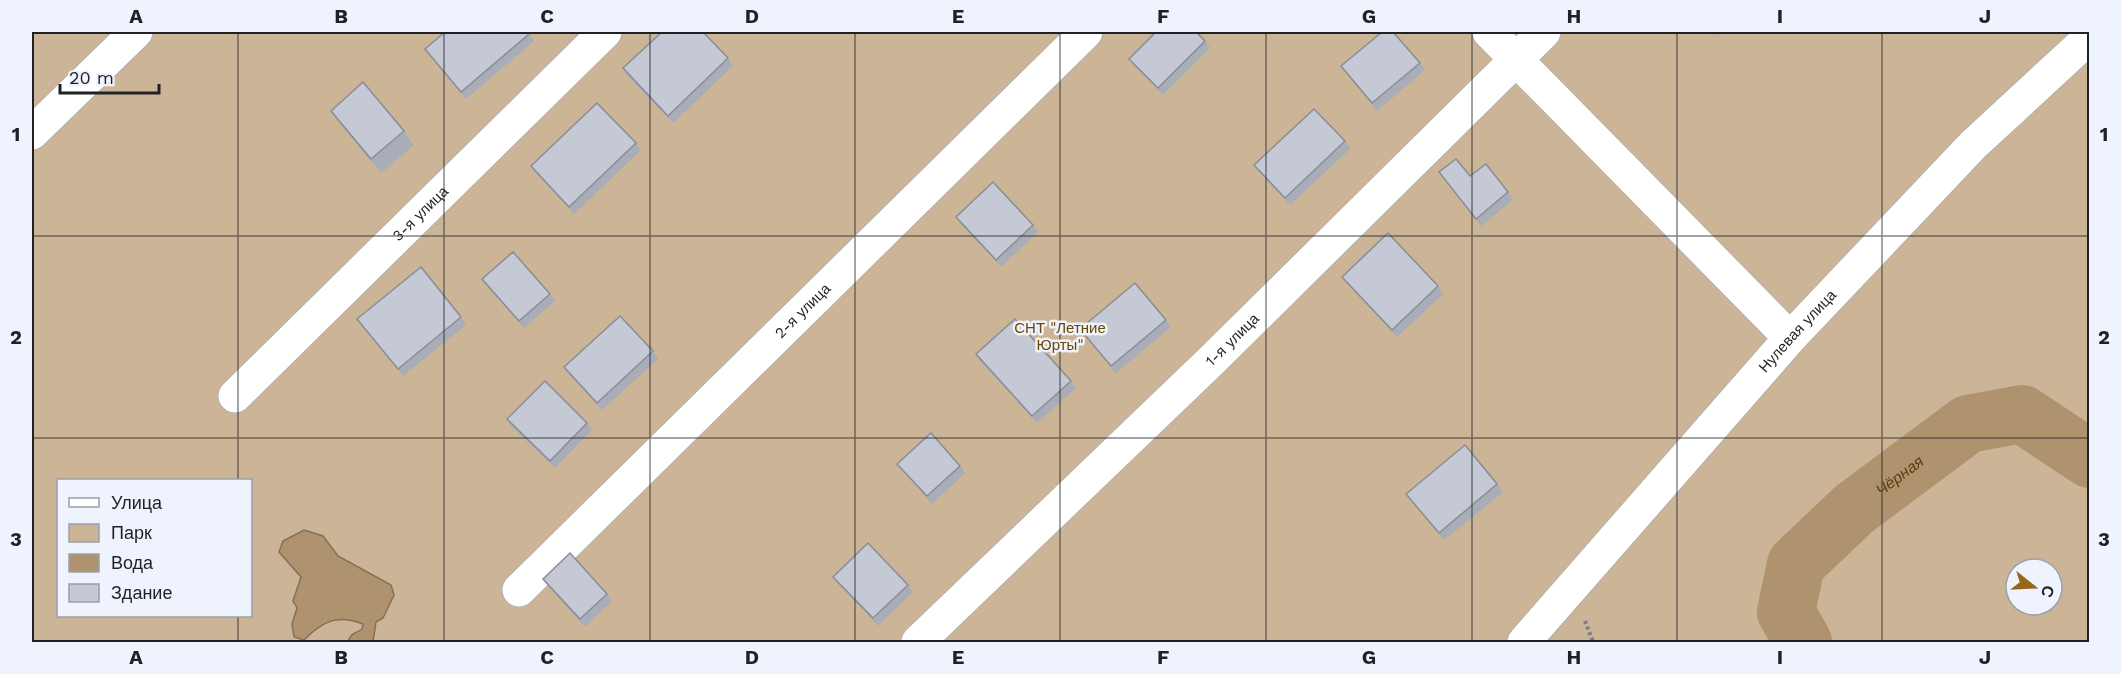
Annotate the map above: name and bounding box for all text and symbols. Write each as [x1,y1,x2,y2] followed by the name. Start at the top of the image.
[129,4,143,28] text: A
[334,4,348,28] text: B
[540,4,554,28] text: C
[745,4,759,28] text: D
[952,4,964,28] text: E
[1157,4,1169,28] text: F
[1362,4,1376,28] text: G
[1567,4,1581,28] text: H
[1777,4,1783,28] text: I
[1979,4,1991,28] text: J
[60,57,159,95] scale bar
[69,67,114,88] text: 20 m
[12,122,20,146] text: 1
[2100,122,2108,146] text: 1
[389,182,452,245] street label: 3-я улица
[771,279,835,342] street label: 2-я улица
[1755,286,1840,376] street label: Нулевая улица
[1202,309,1263,370] street label: 1-я улица
[1014,319,1106,354] park label: СНТ "Летние Юрты"
[10,325,22,349] text: 2
[2098,325,2110,349] text: 2
[1872,451,1928,500] water label: Чёрная
[57,479,252,617] legend
[111,492,163,513] text: Улица
[111,522,152,543] text: Парк
[10,527,22,551] text: 3
[2098,527,2110,551] text: 3
[111,552,154,573] text: Вода
[2004,557,2064,617] north arrow
[111,582,172,603] text: Здание
[2037,583,2059,600] text: С
[129,645,143,669] text: A
[334,645,348,669] text: B
[540,645,554,669] text: C
[745,645,759,669] text: D
[952,645,964,669] text: E
[1157,645,1169,669] text: F
[1362,645,1376,669] text: G
[1567,645,1581,669] text: H
[1777,645,1783,669] text: I
[1979,645,1991,669] text: J

